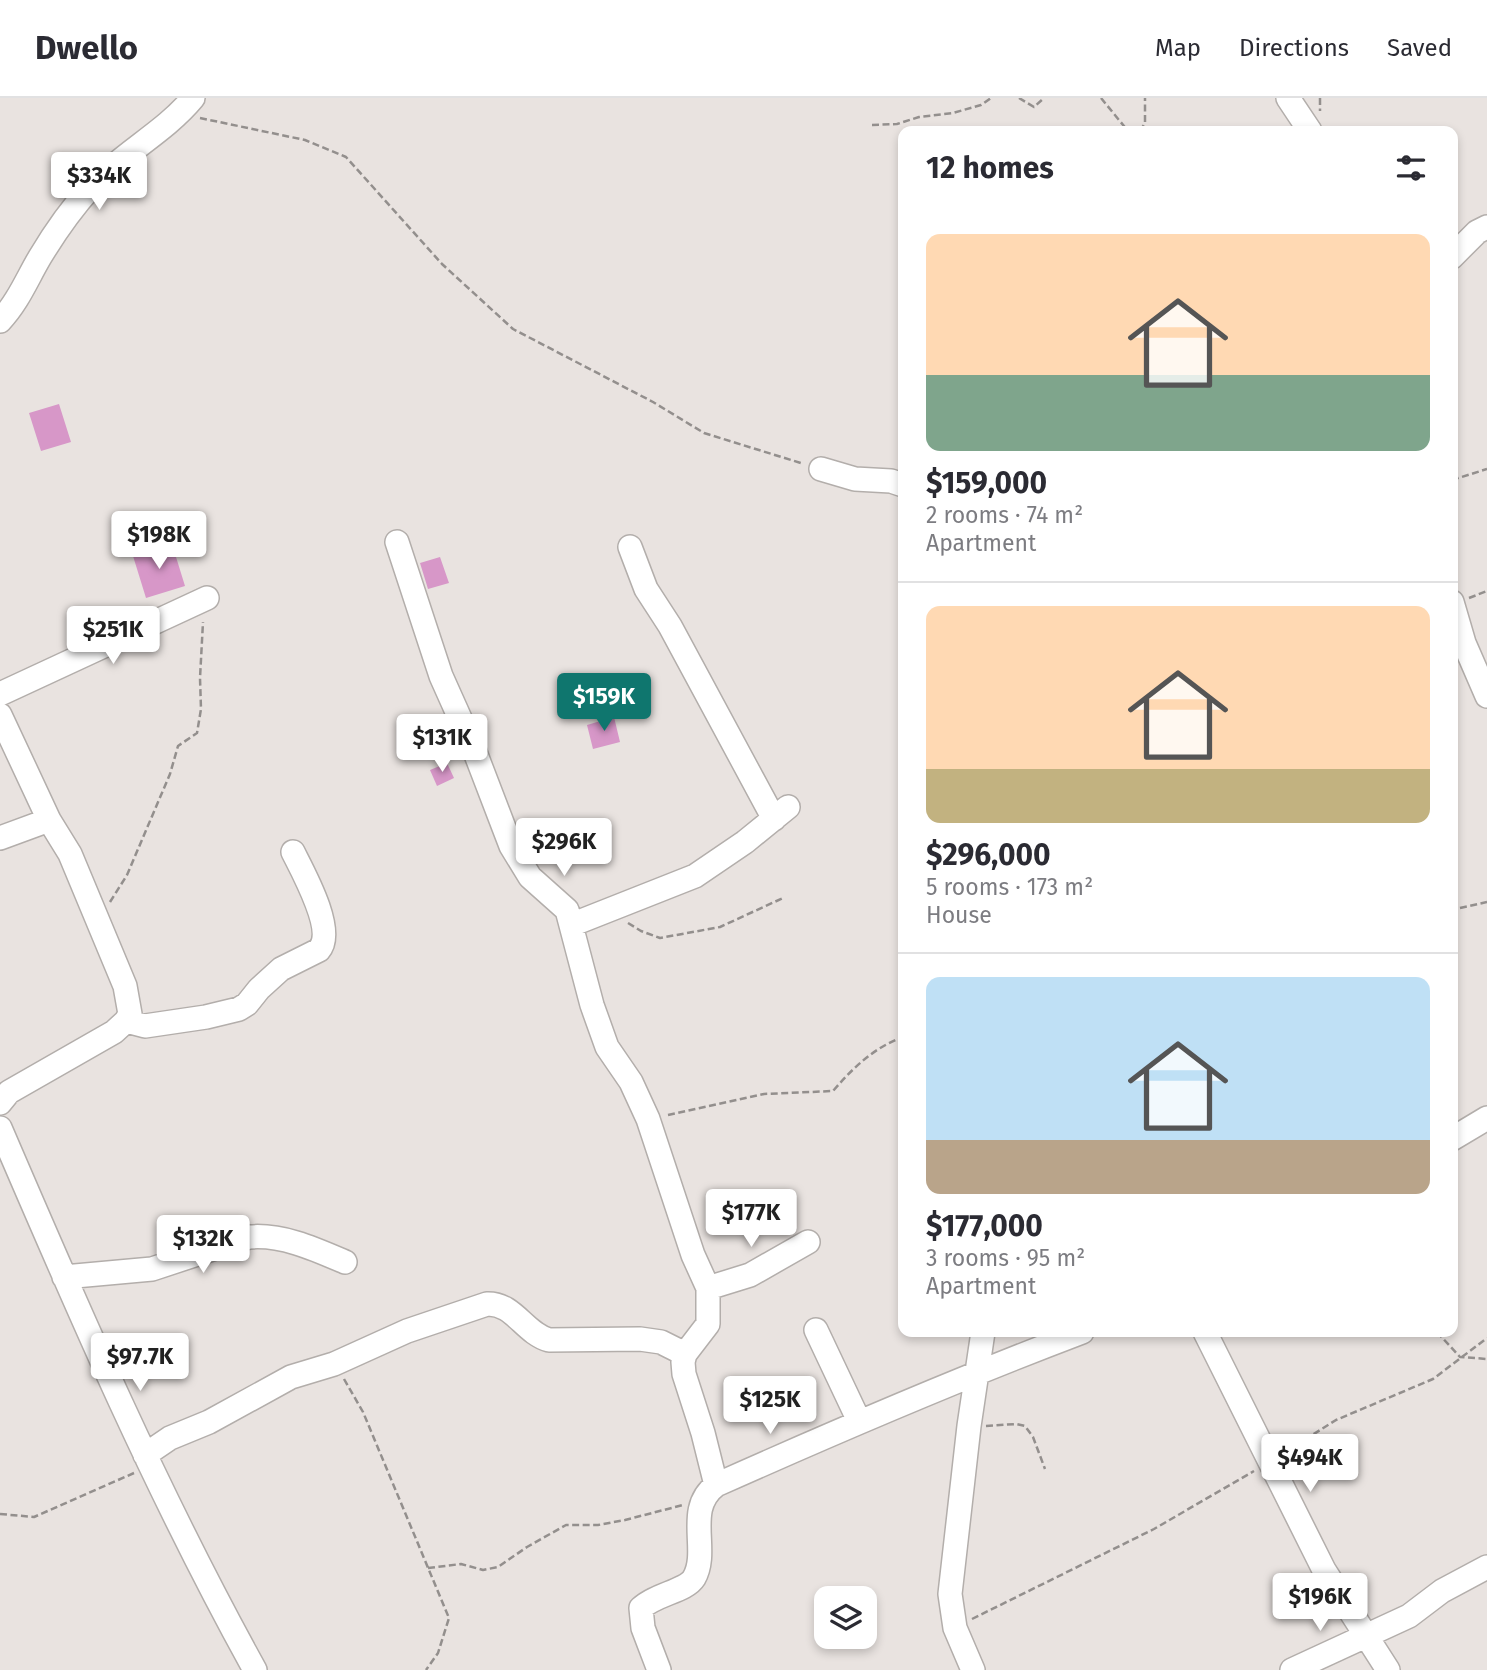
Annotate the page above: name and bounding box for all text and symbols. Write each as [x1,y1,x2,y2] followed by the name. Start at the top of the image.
[35,28,138,68] text: Dwello
[1155,34,1201,62] text: Map
[1239,34,1349,62] text: Directions
[1387,34,1452,62] text: Saved
[1392,149,1430,187] icon: filters
[926,150,1054,186] text: 12 homes
[50,152,148,212] pin: $334K
[67,161,131,189] text: $334K
[1115,280,1241,406] icon: home
[926,465,1047,501] text: $159,000
[926,501,1083,529] text: 2 rooms · 74 m²
[110,512,208,571] pin: $198K
[127,520,191,548] text: $198K
[926,529,1036,557] text: Apartment
[64,606,162,666] pin: $251K
[83,615,143,643] text: $251K
[1115,652,1241,778] icon: home
[555,674,653,733] pin: $159K
[573,682,635,710] text: $159K
[393,714,491,774] pin: $131K
[412,723,472,751] text: $131K
[515,818,613,878] pin: $296K
[532,827,596,855] text: $296K
[926,837,1051,873] text: $296,000
[926,873,1093,901] text: 5 rooms · 173 m²
[926,901,992,929] text: House
[1115,1023,1241,1149] icon: home
[702,1190,800,1249] pin: $177K
[722,1198,780,1226] text: $177K
[926,1208,1043,1244] text: $177,000
[154,1216,252,1275] pin: $132K
[173,1224,233,1252] text: $132K
[926,1244,1085,1272] text: 3 rooms · 95 m²
[926,1272,1036,1300] text: Apartment
[83,1334,197,1393] pin: $97.7K
[107,1342,173,1370] text: $97.7K
[721,1376,819,1436] pin: $125K
[739,1385,801,1413] text: $125K
[1261,1434,1359,1494] pin: $494K
[1277,1443,1343,1471] text: $494K
[1271,1574,1369,1633] pin: $196K
[1289,1582,1351,1610] text: $196K
[814,1586,877,1649] map controls
[814,1586,877,1649] button: layers

